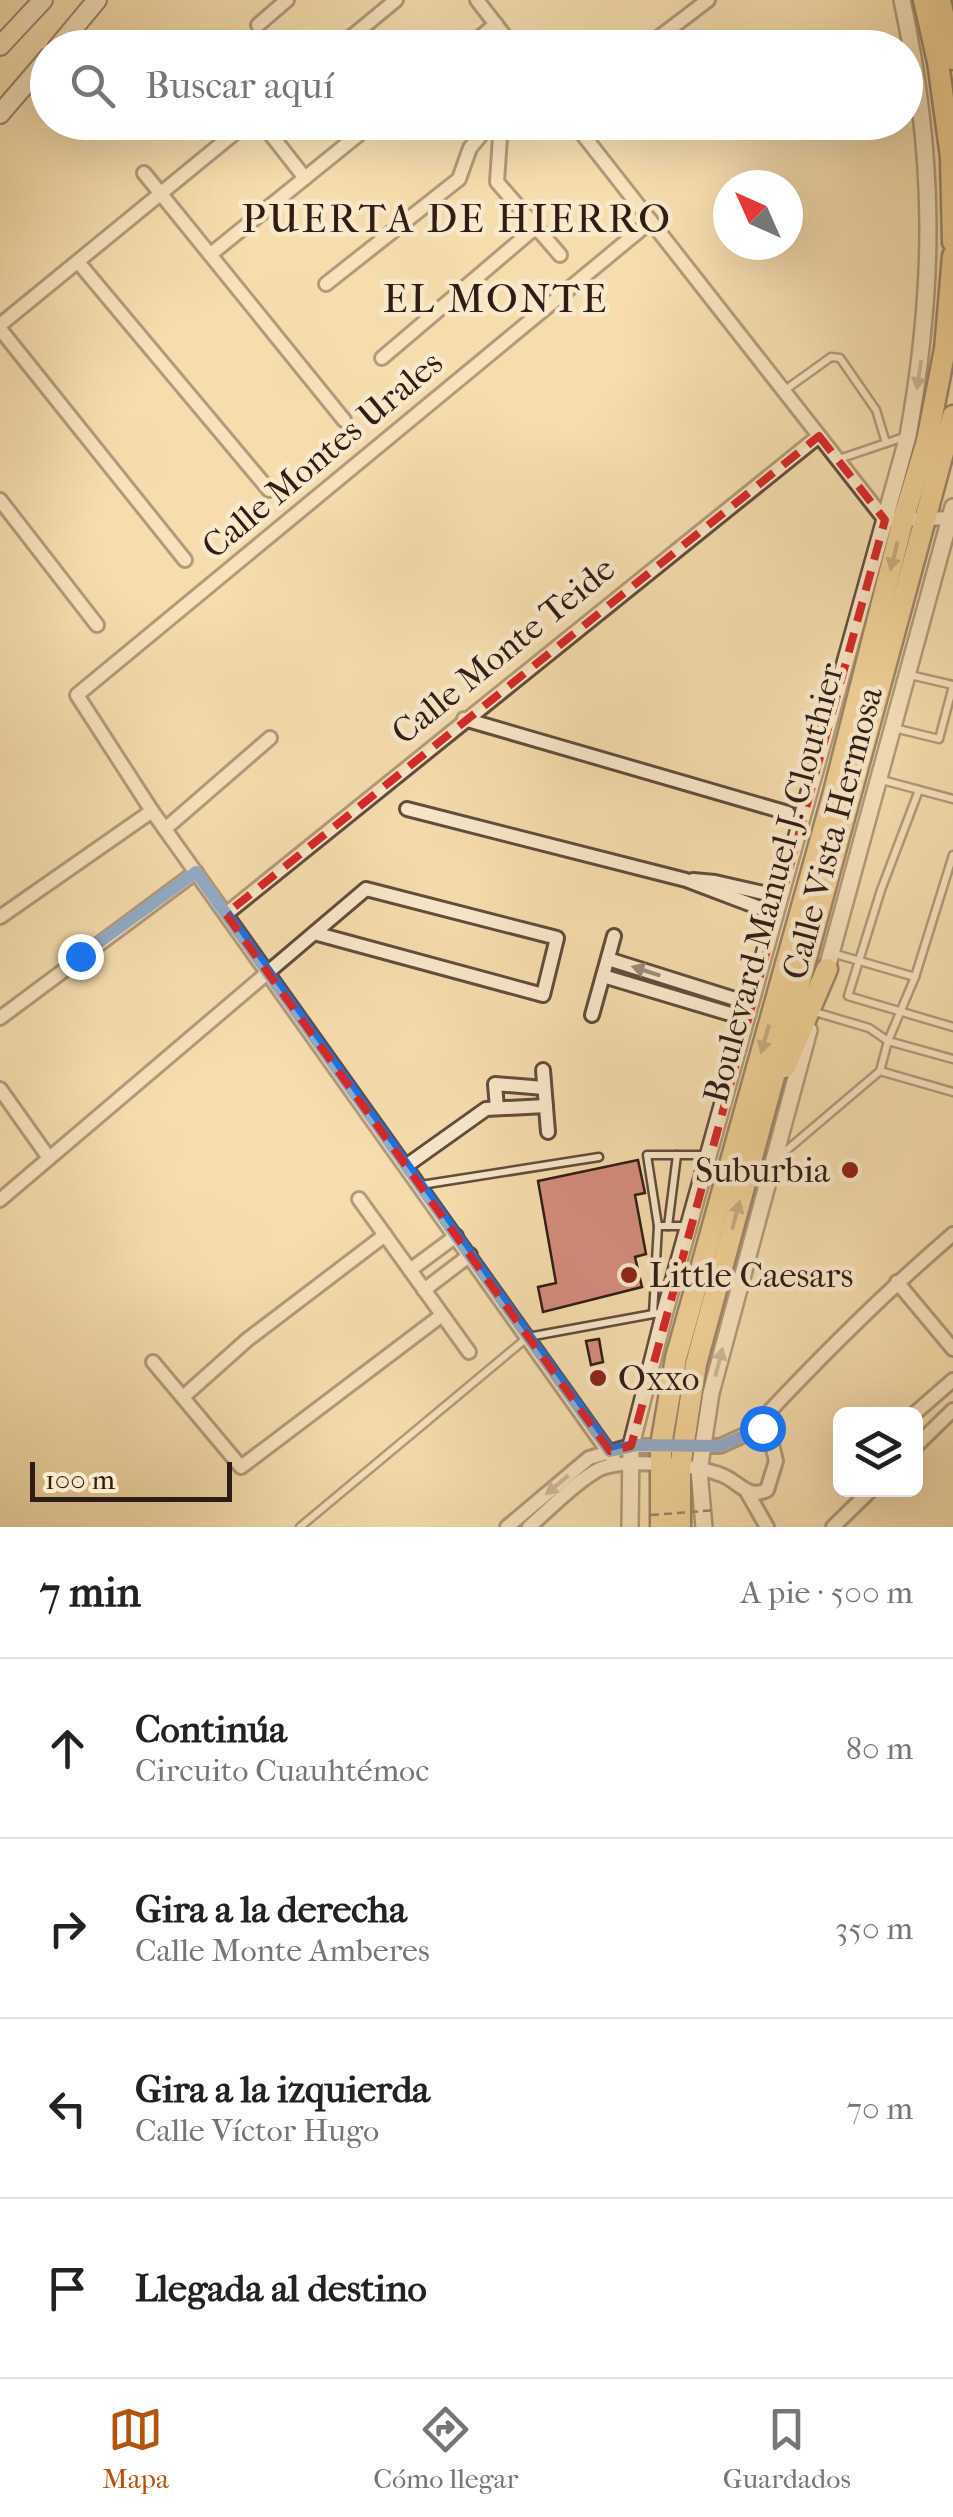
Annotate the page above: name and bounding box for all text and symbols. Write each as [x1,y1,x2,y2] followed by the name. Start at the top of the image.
[30,30,923,140] search box
[65,58,120,113] icon: search
[145,63,334,108] text: Buscar aquí
[713,170,803,260] north arrow
[242,196,672,242] district label: PUERTA DE HIERRO
[383,276,609,322] district label: EL MONTE
[194,342,451,567] street label: Calle Montes Urales
[910,359,926,391] one-way arrow
[886,541,901,572] one-way arrow
[384,548,623,753] street label: Calle Monte Teide
[695,658,852,1108] street label: Boulevard Manuel J. Clouthier
[774,682,891,984] street label: Calle Vista Hermosa
[58,934,104,980] route end
[630,963,661,978] one-way arrow
[756,1024,772,1055] one-way arrow
[695,1150,831,1191] place label: Suburbia
[839,1159,861,1181] marker: Suburbia
[729,1199,745,1230] one-way arrow
[649,1255,853,1296] place label: Little Caesars
[618,1264,640,1286] marker: Little Caesars
[712,1346,727,1377] one-way arrow
[618,1358,699,1399] place label: Oxxo
[587,1367,609,1389] marker: Oxxo
[740,1406,786,1452] route start
[833,1407,923,1497] map controls
[833,1407,923,1497] button: layers
[30,1457,232,1502] scale bar
[45,1463,115,1496] text: 100 m
[544,1474,569,1496] one-way arrow
[40,1568,141,1617] text: 7 min
[740,1574,913,1611] text: A pie · 500 m
[135,1707,287,1752] text: Continúa
[40,1721,95,1776] icon: ahead
[846,1730,913,1767] text: 80 m
[135,1752,429,1789] text: Circuito Cuauhtémoc
[135,1887,407,1932] text: Gira a la derecha
[40,1901,95,1956] icon: right
[835,1910,913,1947] text: 350 m
[135,1932,430,1969] text: Calle Monte Amberes
[135,2067,430,2112] text: Gira a la izquierda
[40,2081,95,2136] icon: left
[847,2090,913,2127] text: 70 m
[135,2112,379,2149] text: Calle Víctor Hugo
[40,2261,95,2316] icon: arrive
[135,2266,427,2311] text: Llegada al destino
[102,2402,169,2495] tab: Mapa
[373,2402,518,2495] tab: Cómo llegar
[723,2402,851,2495] tab: Guardados

